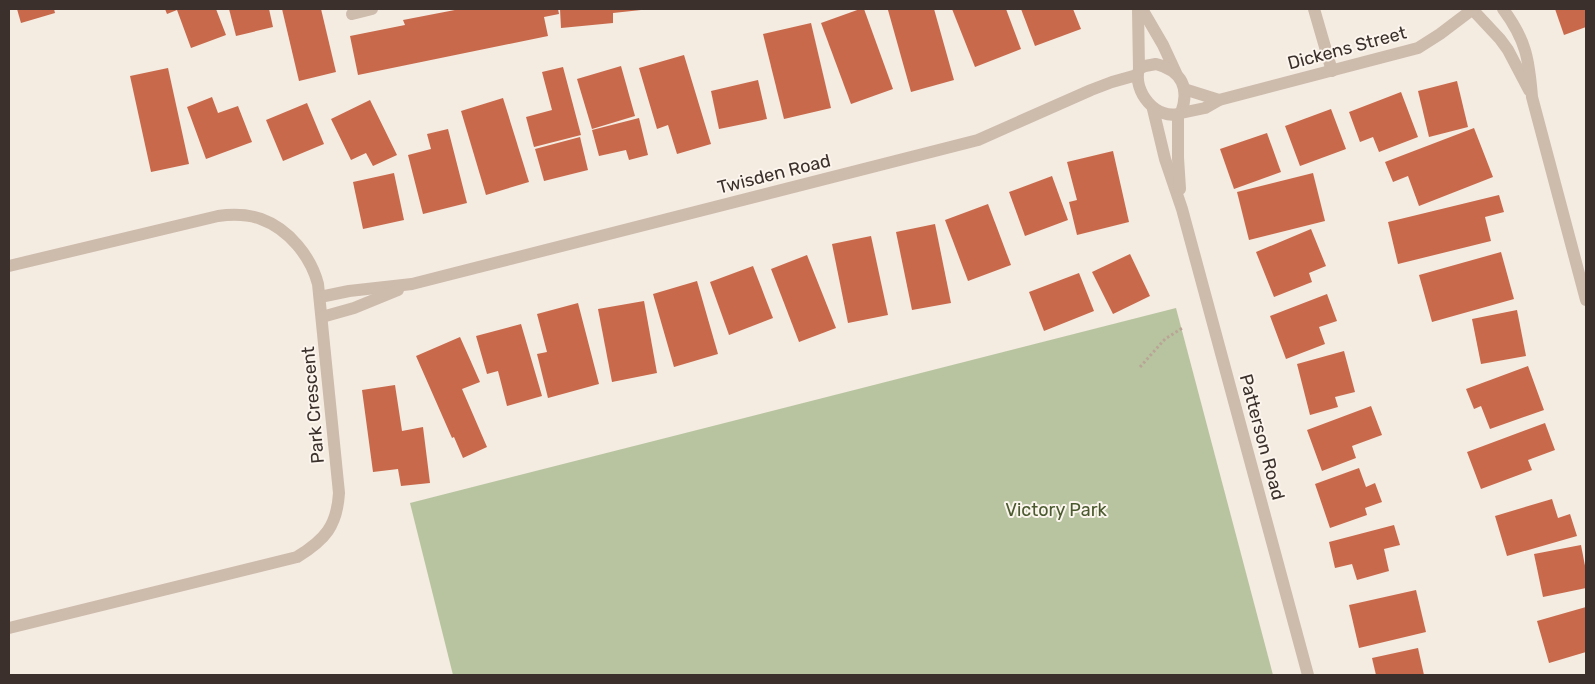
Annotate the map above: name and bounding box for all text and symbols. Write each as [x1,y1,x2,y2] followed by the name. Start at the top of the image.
[1285,22,1409,74] street label: Dickens Street
[715,149,833,199] street label: Twisden Road
[297,346,329,464] street label: Park Crescent
[1235,372,1289,502] street label: Patterson Road
[1005,499,1107,521] park label: Victory Park

